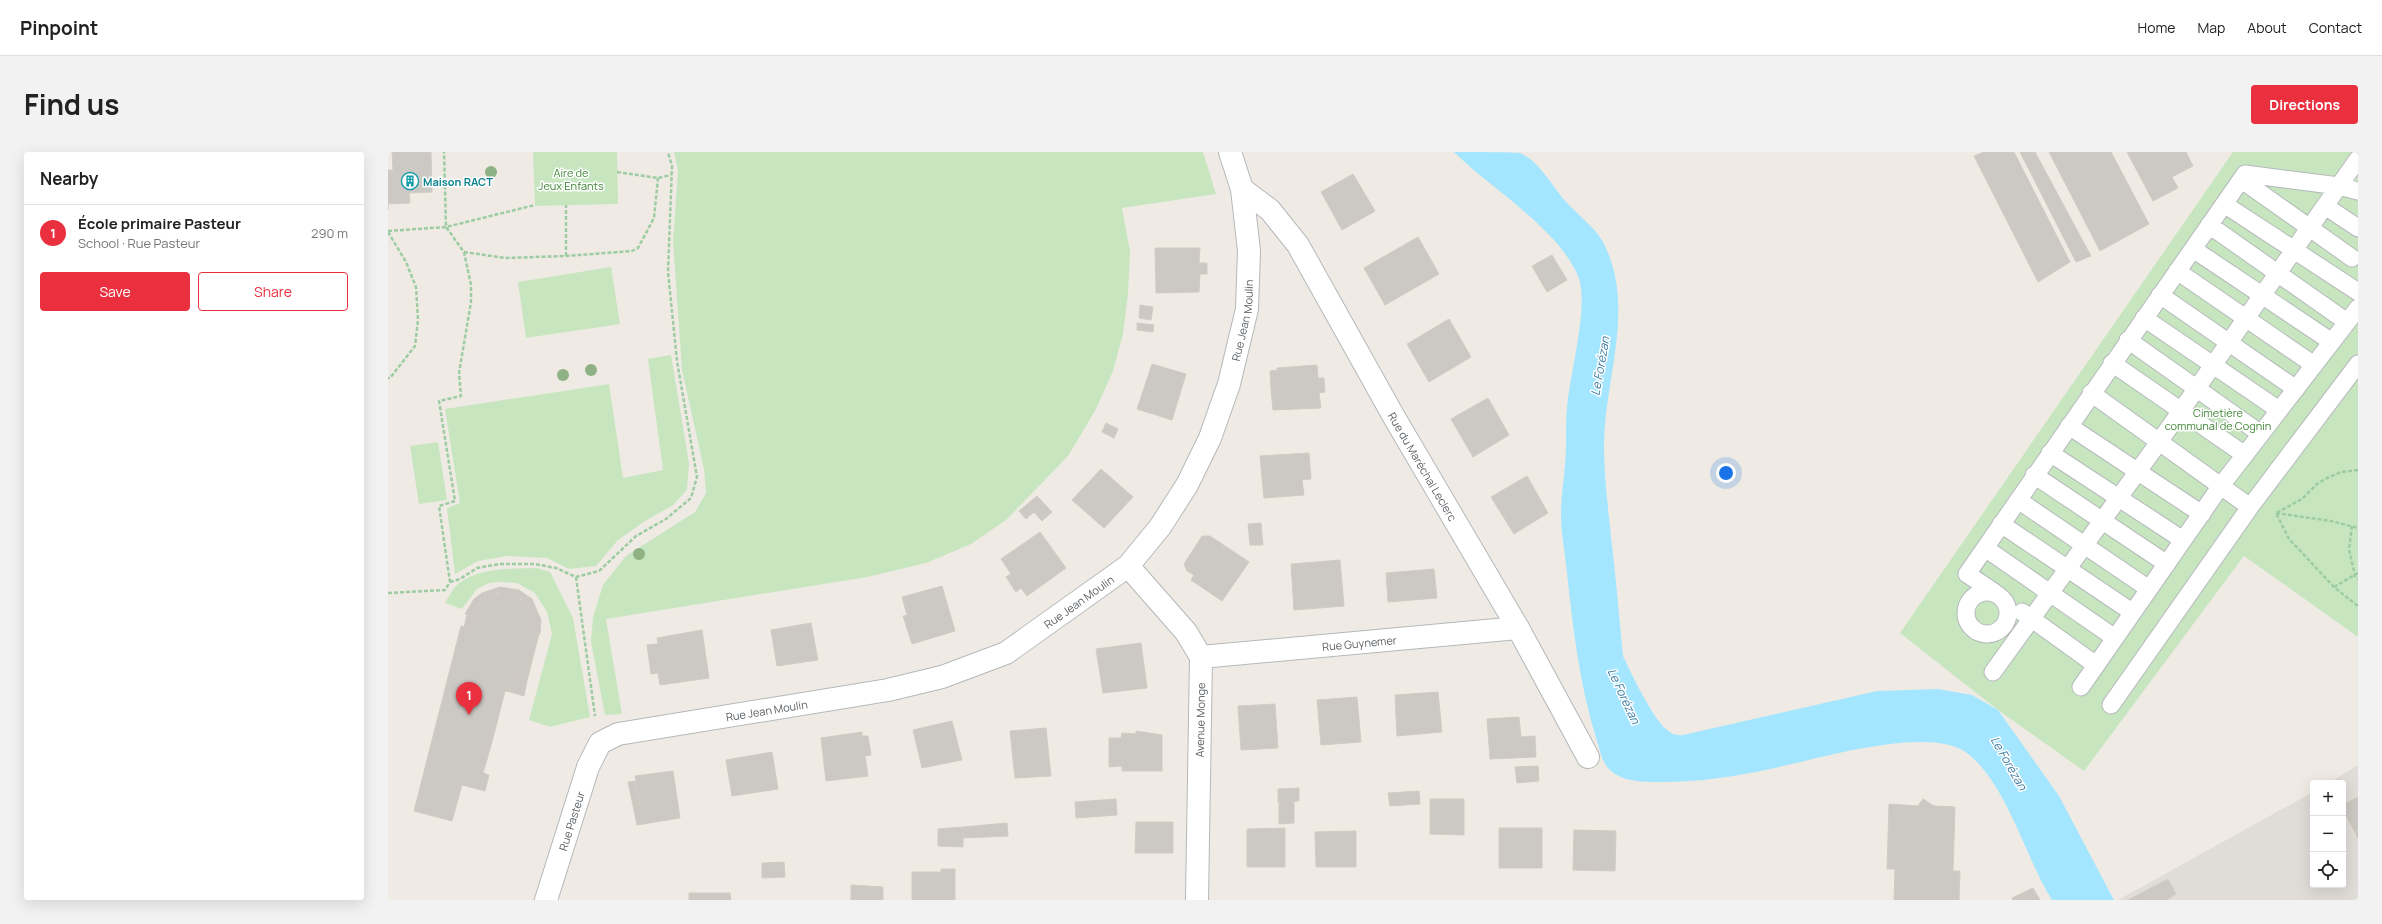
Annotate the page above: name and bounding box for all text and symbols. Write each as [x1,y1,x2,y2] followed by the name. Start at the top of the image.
[20,15,98,41] text: Pinpoint
[2138,18,2175,37] text: Home
[2197,18,2225,37] text: Map
[2247,18,2287,37] text: About
[2309,18,2362,37] text: Contact
[24,85,119,123] text: Find us
[2251,85,2358,124] button: Directions
[538,165,604,193] park label: Aire de Jeux Enfants
[40,167,98,190] text: Nearby
[400,171,420,191] building icon: Maison RACT
[423,174,493,189] place label: Maison RACT
[78,213,241,234] text: École primaire Pasteur
[50,224,56,242] text: 1
[311,224,348,242] text: 290 m
[78,234,200,252] text: School · Rue Pasteur
[40,272,190,311] button: Save
[198,272,348,311] button: Share
[1227,279,1256,362] street label: Rue Jean Moulin
[1586,334,1614,397] water label: Le Forézan
[2165,405,2271,433] park label: Cimetière communal de Cognin
[1385,409,1461,523] street label: Rue du Maréchal Leclerc
[1716,463,1736,483] your location
[1041,571,1116,631] street label: Rue Jean Moulin
[1321,632,1397,653] street label: Rue Guynemer
[1604,665,1645,727] water label: Le Forézan
[456,682,482,715] pin: 1
[1192,682,1208,758] street label: Avenue Monge
[725,696,809,724] street label: Rue Jean Moulin
[1987,733,2032,794] water label: Le Forézan
[2310,780,2346,888] map controls
[2310,780,2346,816] button: +
[555,789,587,852] street label: Rue Pasteur
[2310,816,2346,852] button: −
[2310,852,2346,888] button: locate

